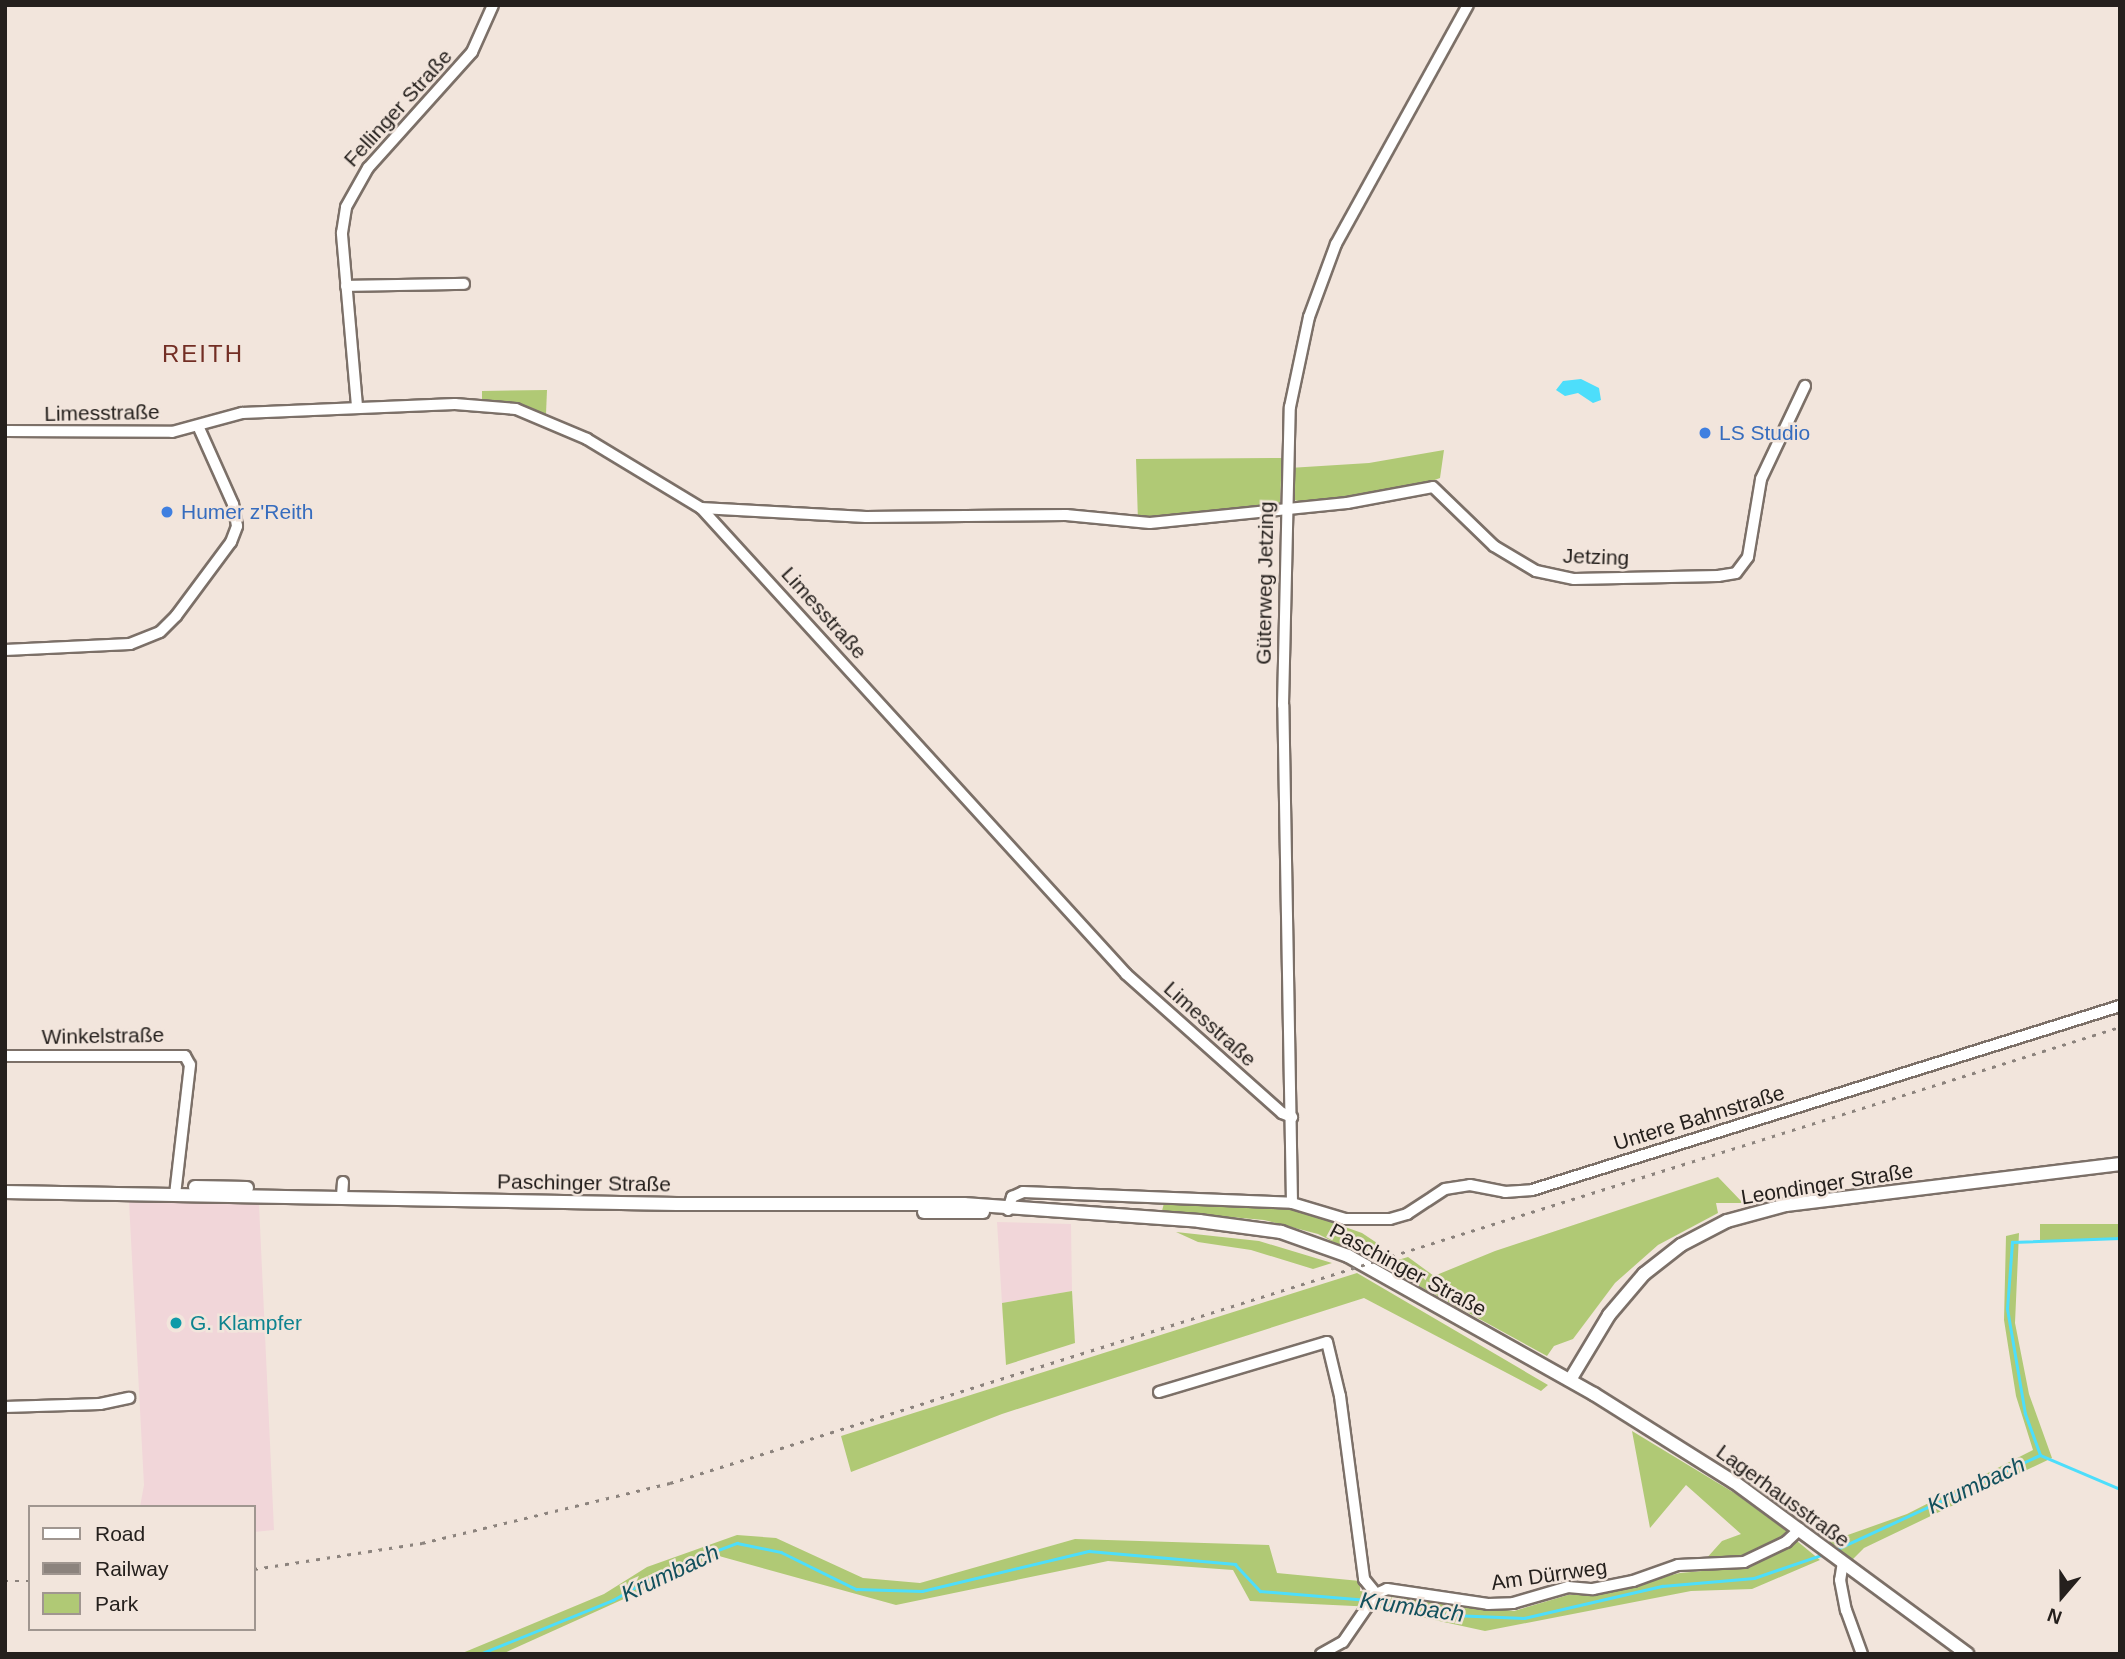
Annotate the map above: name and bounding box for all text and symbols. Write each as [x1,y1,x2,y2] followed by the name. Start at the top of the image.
[339,44,457,172] street label: Fellinger Straße
[163,340,243,368] district label: REITH
[44,399,160,427] street label: Limesstraße
[1719,420,1810,446] place label: LS Studio
[1697,425,1713,441] marker: LS Studio
[181,499,313,525] place label: Humer z'Reith
[1251,501,1279,665] street label: Güterweg Jetzing
[159,504,175,520] marker: Humer z'Reith
[1562,543,1630,571] street label: Jetzing
[776,562,872,664] street label: Limesstraße
[1159,976,1261,1072] street label: Limesstraße
[42,1022,164,1050] street label: Winkelstraße
[1610,1080,1788,1156] street label: Untere Bahnstraße
[1739,1158,1915,1210] street label: Leondinger Straße
[497,1169,671,1197] street label: Paschinger Straße
[1325,1218,1491,1322] street label: Paschinger Straße
[190,1310,302,1336] place label: G. Klampfer
[168,1315,184,1331] marker: G. Klampfer
[1711,1439,1855,1553] street label: Lagerhausstraße
[1923,1450,2029,1520] water label: Krumbach
[28,1505,256,1631] legend
[95,1522,145,1545] text: Road
[617,1538,723,1608] water label: Krumbach
[1489,1554,1609,1596] street label: Am Dürrweg
[95,1557,169,1580] text: Railway
[2027,1561,2097,1631] north arrow
[1358,1586,1466,1628] water label: Krumbach
[95,1592,138,1615] text: Park
[2045,1604,2065,1628] text: N

